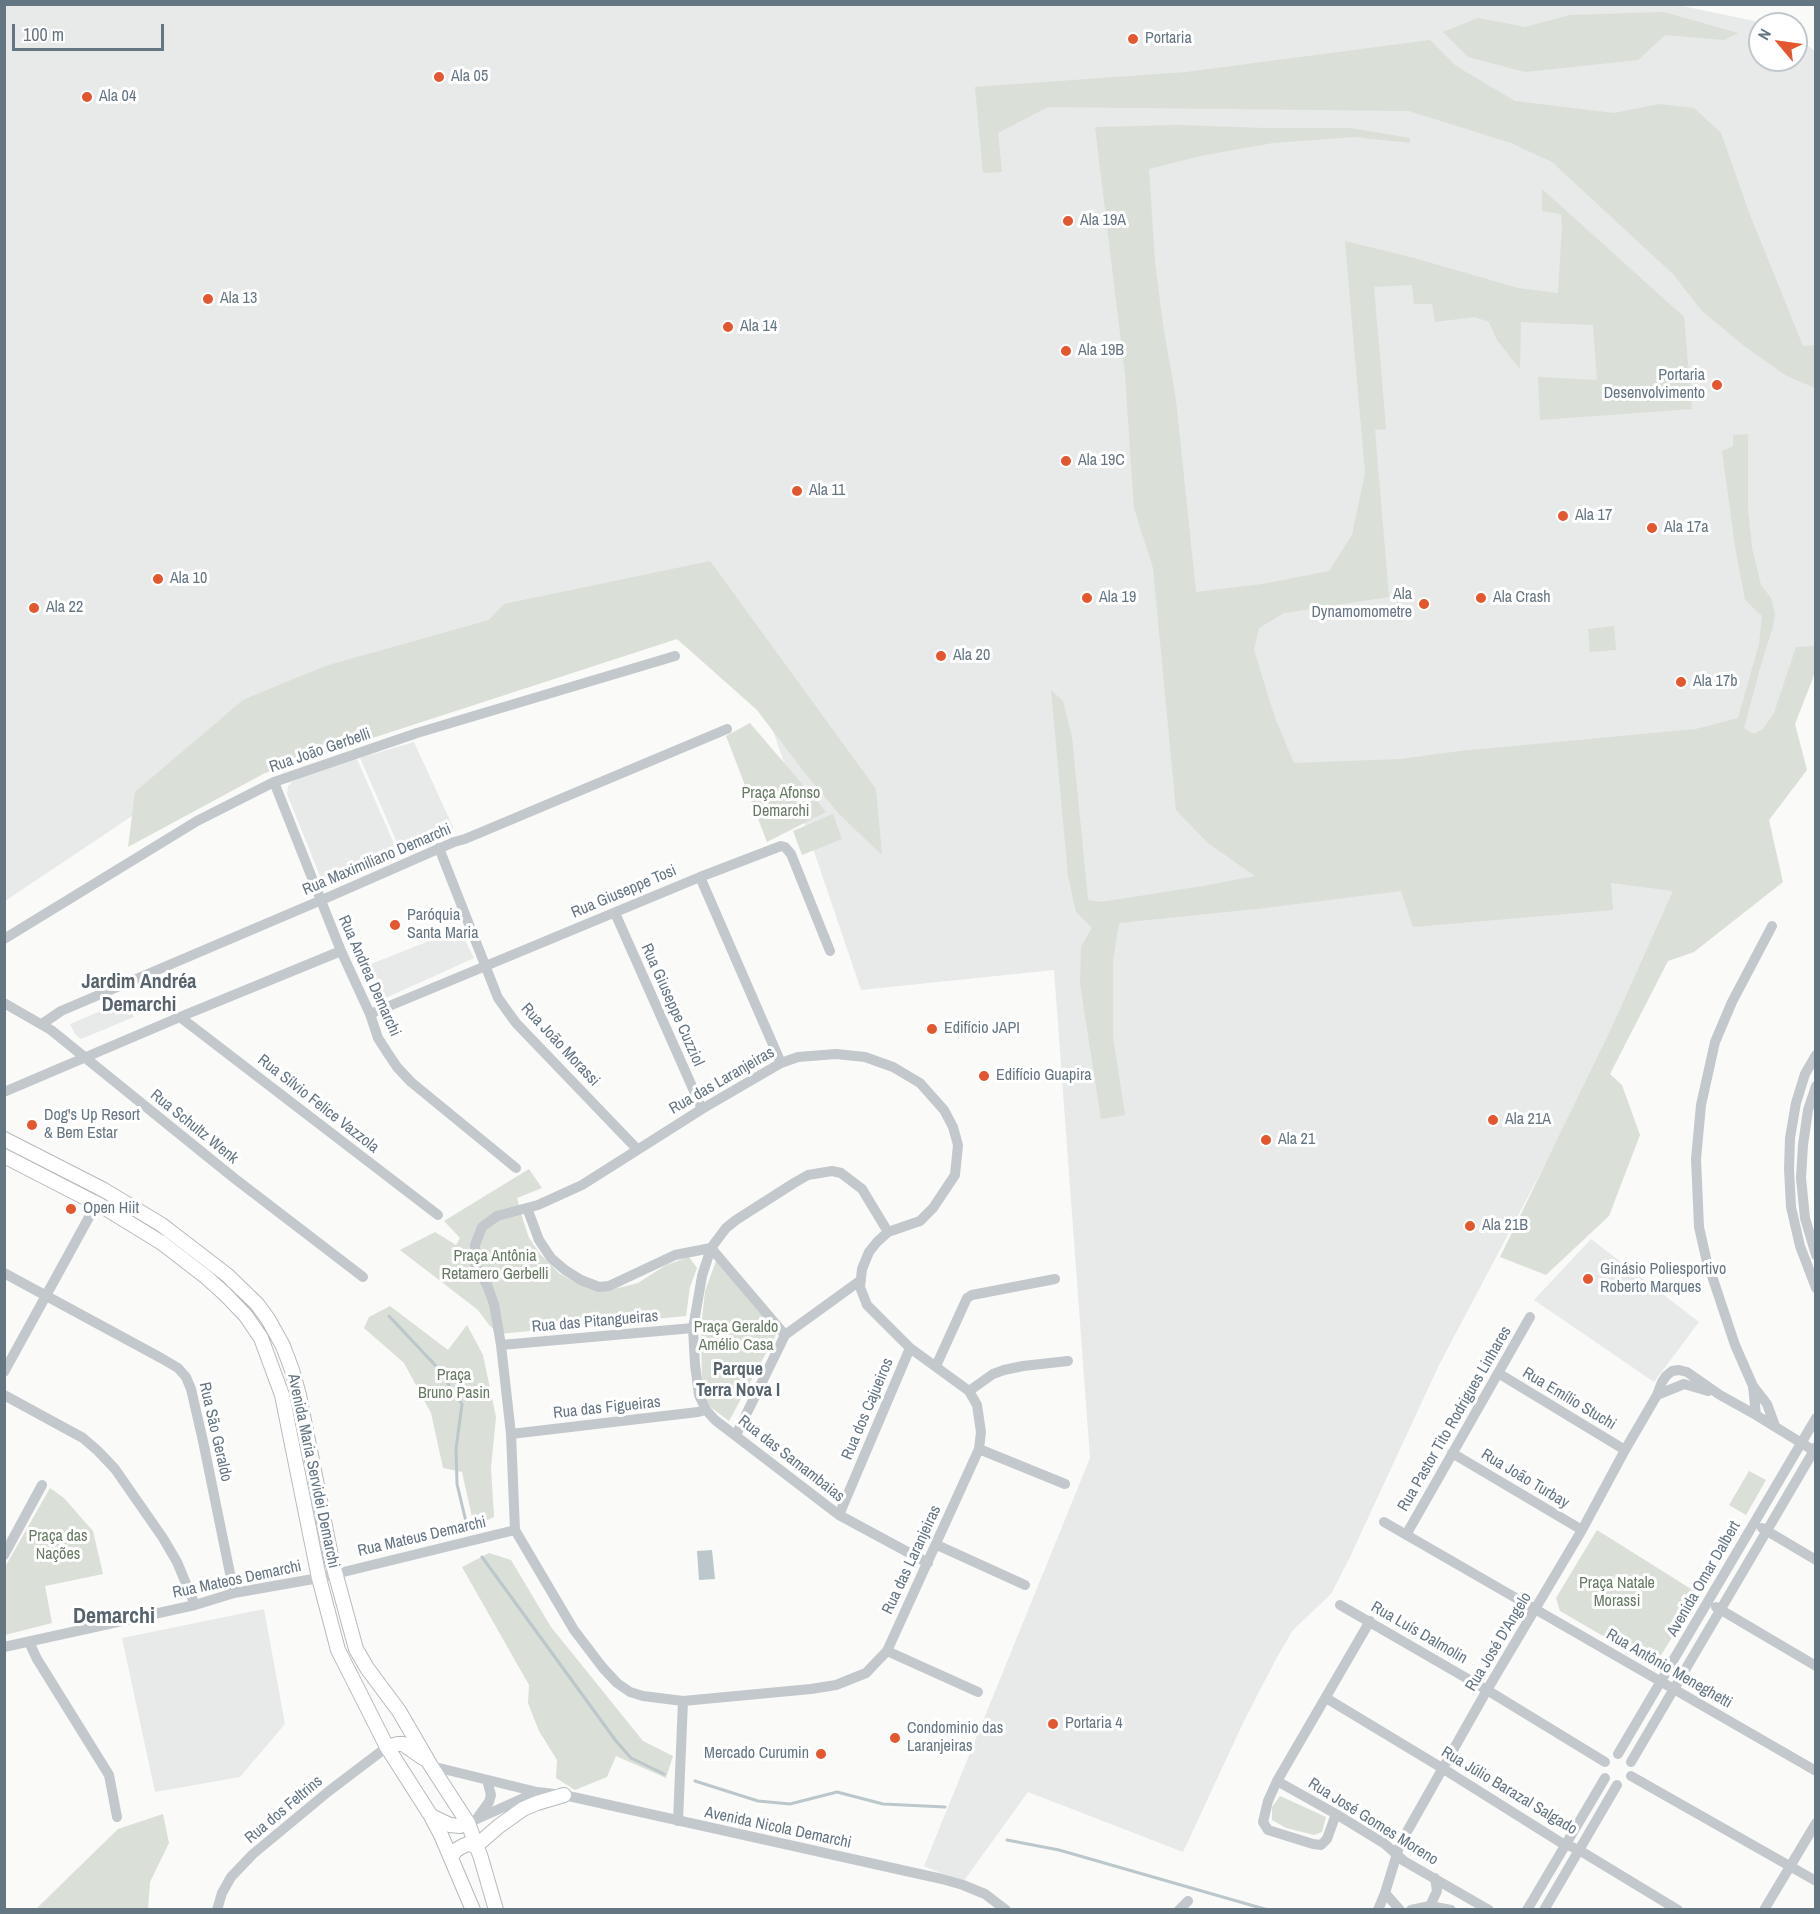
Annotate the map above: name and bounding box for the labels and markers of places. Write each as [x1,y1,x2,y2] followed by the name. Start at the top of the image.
[1145,29,1192,49] place label: Portaria
[1126,32,1140,46] marker: Portaria
[451,67,488,87] place label: Ala 05
[432,70,446,84] marker: Ala 05
[99,87,136,107] place label: Ala 04
[80,90,94,104] marker: Ala 04
[1080,211,1126,231] place label: Ala 19A
[1061,214,1075,228] marker: Ala 19A
[220,289,257,309] place label: Ala 13
[201,292,215,306] marker: Ala 13
[740,317,777,337] place label: Ala 14
[721,320,735,334] marker: Ala 14
[1078,341,1124,361] place label: Ala 19B
[1059,344,1073,358] marker: Ala 19B
[1604,366,1705,404] place label: Portaria Desenvolvimento
[1710,378,1724,392] marker: Portaria Desenvolvimento
[1078,451,1125,471] place label: Ala 19C
[1059,454,1073,468] marker: Ala 19C
[809,481,845,501] place label: Ala 11
[790,484,804,498] marker: Ala 11
[1575,506,1612,526] place label: Ala 17
[1556,509,1570,523] marker: Ala 17
[1664,518,1708,538] place label: Ala 17a
[1645,521,1659,535] marker: Ala 17a
[170,569,207,589] place label: Ala 10
[151,572,165,586] marker: Ala 10
[1311,585,1412,623] place label: Ala Dynamomometre
[1099,588,1136,608] place label: Ala 19
[1493,588,1551,608] place label: Ala Crash
[1080,591,1094,605] marker: Ala 19
[1474,591,1488,605] marker: Ala Crash
[1417,597,1431,611] marker: Ala Dynamomometre
[46,598,83,618] place label: Ala 22
[27,601,41,615] marker: Ala 22
[953,646,990,666] place label: Ala 20
[934,649,948,663] marker: Ala 20
[1693,672,1737,692] place label: Ala 17b
[1674,675,1688,689] marker: Ala 17b
[407,906,478,944] place label: Paróquia Santa Maria
[388,918,402,932] marker: Paróquia Santa Maria
[944,1019,1020,1039] place label: Edifício JAPI
[925,1022,939,1036] marker: Edifício JAPI
[996,1066,1092,1086] place label: Edifício Guapira
[977,1069,991,1083] marker: Edifício Guapira
[44,1106,140,1144] place label: Dog's Up Resort & Bem Estar
[1505,1110,1551,1130] place label: Ala 21A
[1486,1113,1500,1127] marker: Ala 21A
[25,1118,39,1132] marker: Dog's Up Resort & Bem Estar
[1278,1130,1315,1150] place label: Ala 21
[1259,1133,1273,1147] marker: Ala 21
[83,1199,139,1219] place label: Open Hiit
[64,1202,78,1216] marker: Open Hiit
[1482,1216,1528,1236] place label: Ala 21B
[1463,1219,1477,1233] marker: Ala 21B
[1600,1260,1726,1298] place label: Ginásio Poliesportivo Roberto Marques
[1581,1272,1595,1286] marker: Ginásio Poliesportivo Roberto Marques
[1065,1714,1123,1734] place label: Portaria 4
[1046,1717,1060,1731] marker: Portaria 4
[907,1719,1003,1757] place label: Condominio das Laranjeiras
[888,1731,902,1745] marker: Condominio das Laranjeiras
[704,1744,809,1764] place label: Mercado Curumin
[814,1747,828,1761] marker: Mercado Curumin

